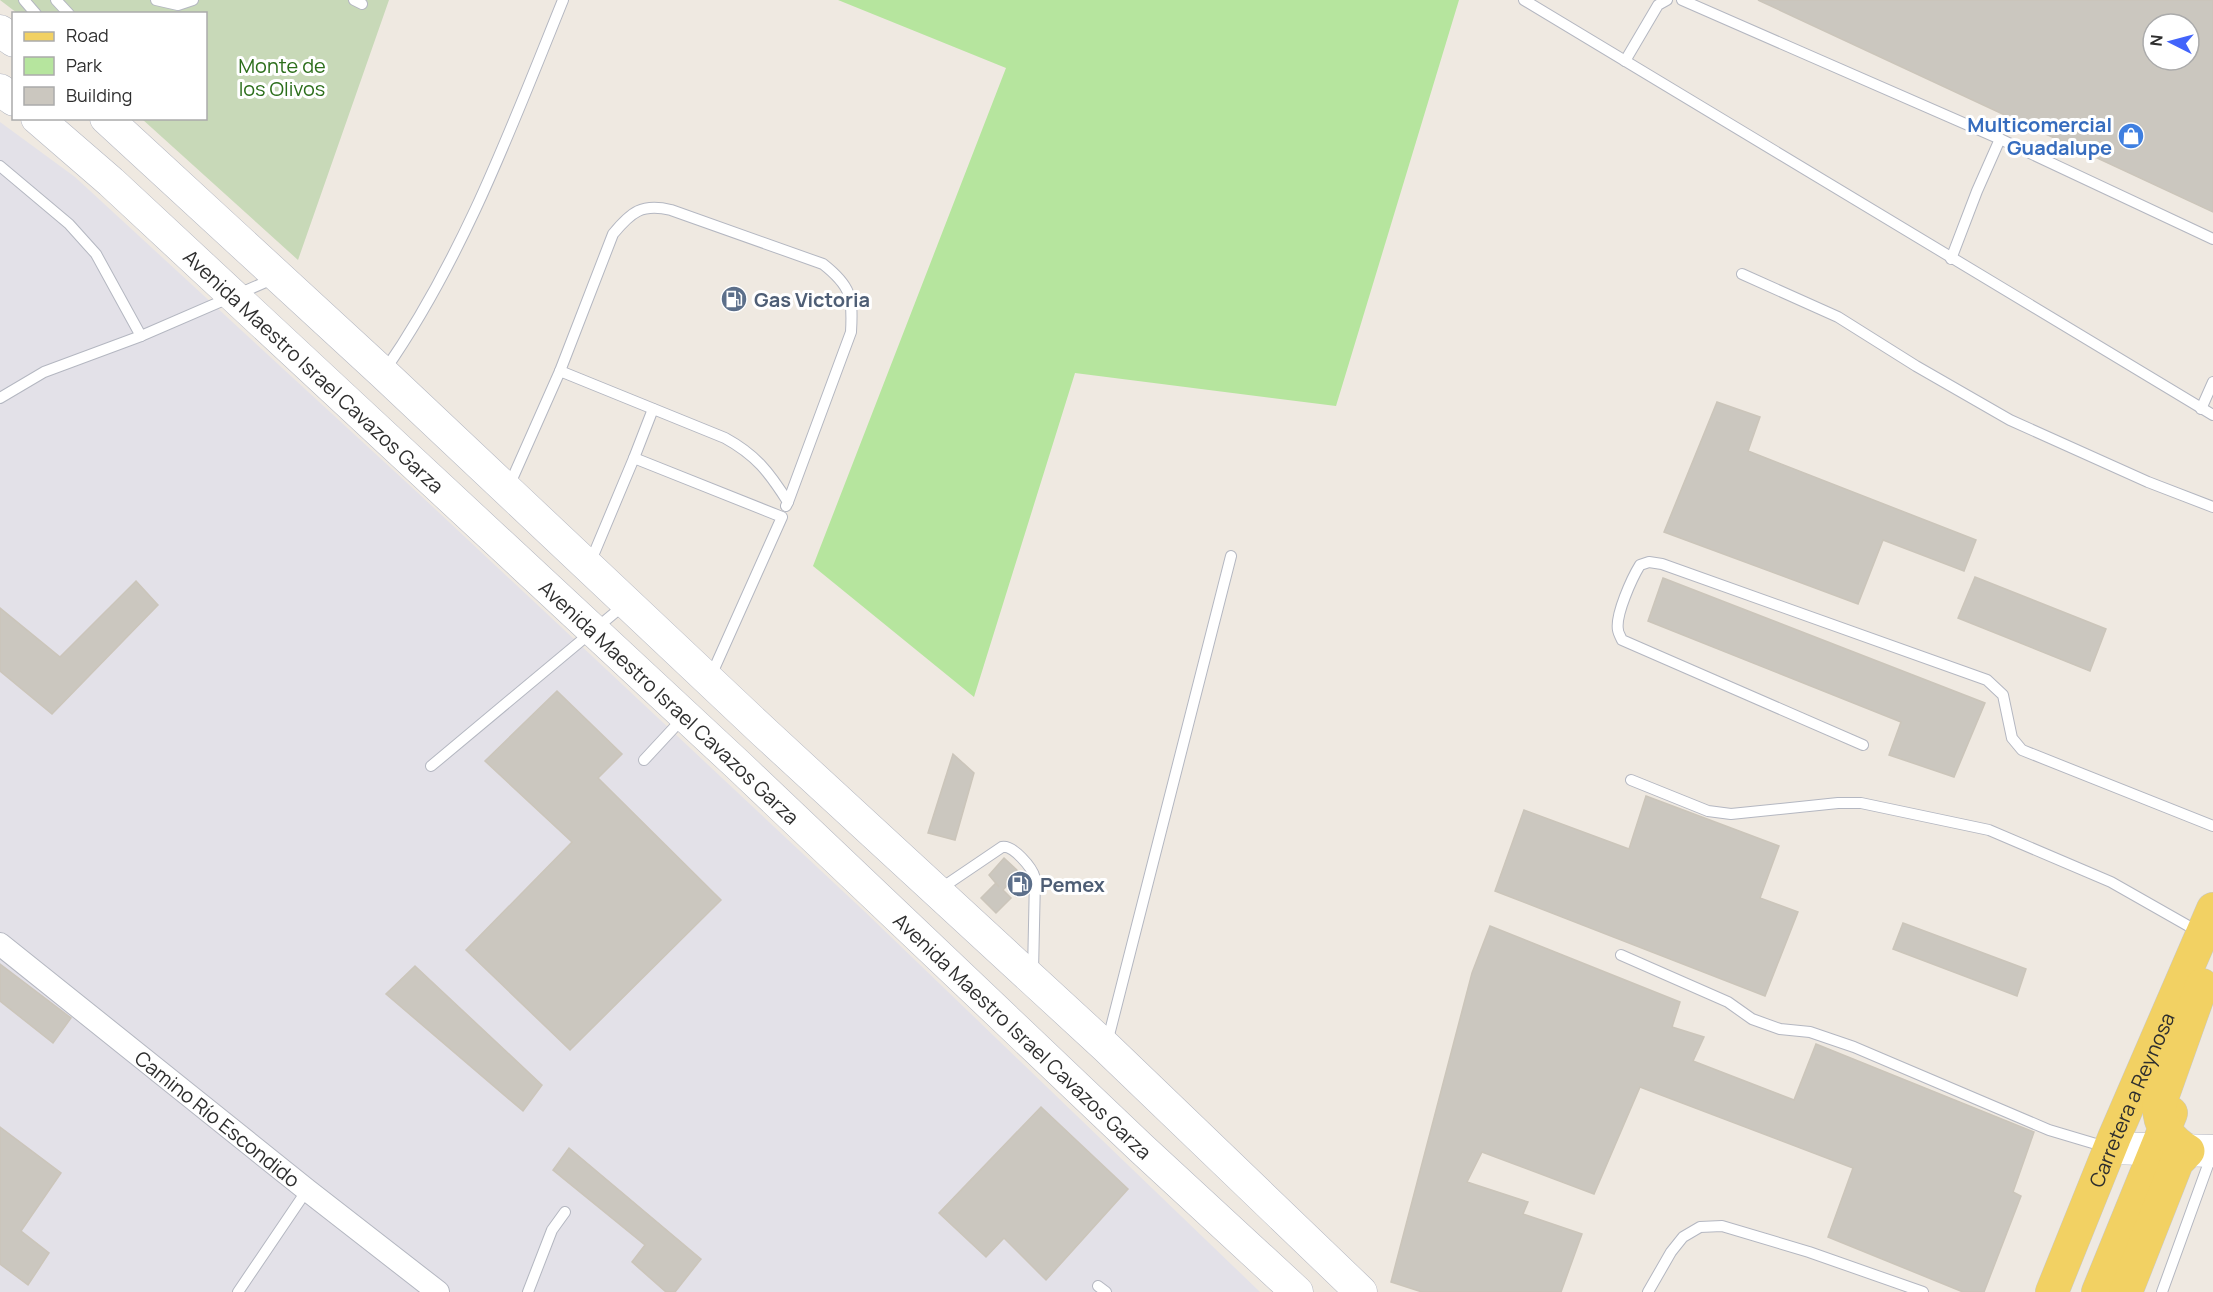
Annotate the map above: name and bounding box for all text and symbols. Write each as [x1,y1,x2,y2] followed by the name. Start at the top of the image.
[12,12,207,120] legend
[2141,12,2201,72] north arrow
[66,23,109,47] text: Road
[2145,34,2168,47] text: N
[238,52,326,102] park label: Monte de los Olivos
[66,53,103,77] text: Park
[66,83,132,107] text: Building
[1967,111,2112,161] place label: Multicomercial Guadalupe
[2116,121,2146,151] shop icon: Multicomercial Guadalupe
[178,243,450,499] street label: Avenida Maestro Israel Cavazos Garza
[719,284,749,314] fuel station icon: Gas Victoria
[754,286,870,313] place label: Gas Victoria
[534,574,805,830] street label: Avenida Maestro Israel Cavazos Garza
[1005,869,1035,899] fuel station icon: Pemex
[1040,871,1105,898] place label: Pemex
[888,907,1158,1165] street label: Avenida Maestro Israel Cavazos Garza
[2082,1008,2180,1191] street label: Carretera a Reynosa
[129,1044,306,1193] street label: Camino Río Escondido

